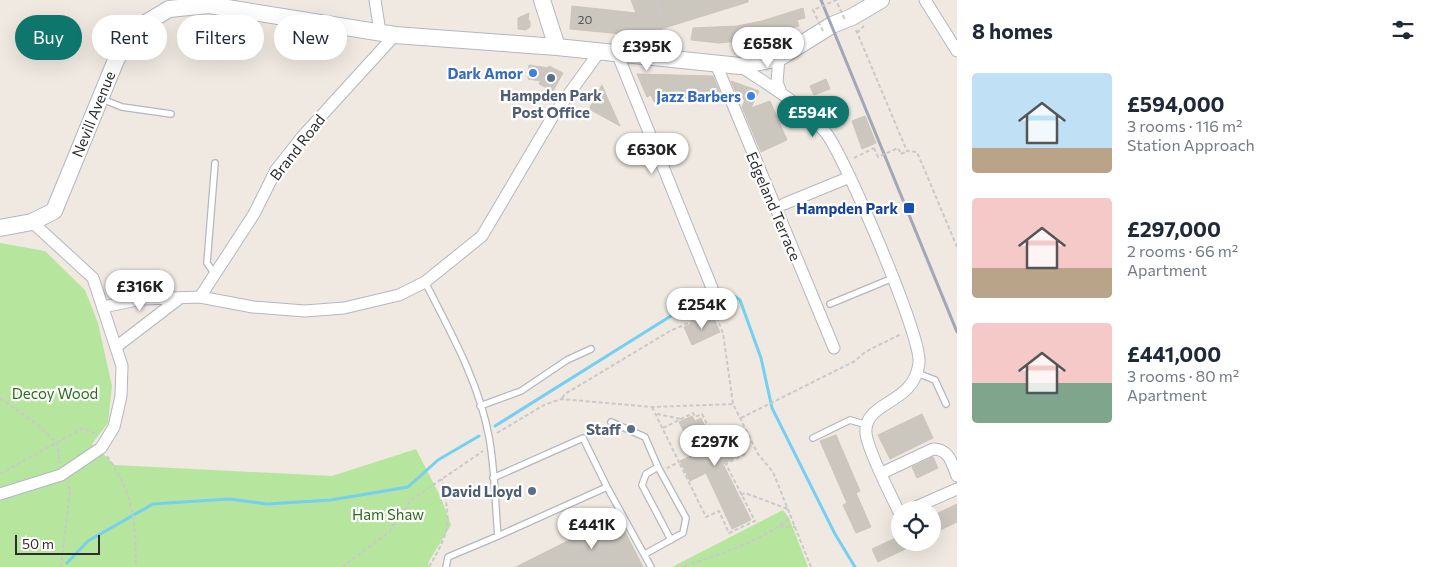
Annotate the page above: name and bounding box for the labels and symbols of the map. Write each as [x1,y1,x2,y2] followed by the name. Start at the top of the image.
[578,12,592,26] house number: 20
[733,27,803,69] pin: £658K
[612,30,682,72] pin: £395K
[447,64,523,82] place label: Dark Amor
[527,67,539,79] marker: Dark Amor
[68,68,118,160] street label: Nevill Avenue
[545,72,557,84] marker: Hampden Park Post Office
[500,86,602,121] place label: Hampden Park Post Office
[656,87,741,105] place label: Jazz Barbers
[745,90,757,102] marker: Jazz Barbers
[778,96,848,138] pin: £594K
[266,111,328,183] street label: Brand Road
[617,132,687,175] pin: £630K
[743,149,805,263] street label: Edgeland Terrace
[796,199,898,217] place label: Hampden Park
[902,201,916,215] marker: Hampden Park
[105,270,175,312] pin: £316K
[667,288,737,330] pin: £254K
[12,384,98,402] park label: Decoy Wood
[586,420,621,438] place label: Staff
[625,423,637,435] marker: Staff
[680,424,750,467] pin: £297K
[441,482,522,500] place label: David Lloyd
[526,485,538,497] marker: David Lloyd
[352,505,424,523] park label: Ham Shaw
[557,508,627,550] pin: £441K
[15,532,100,555] scale bar

